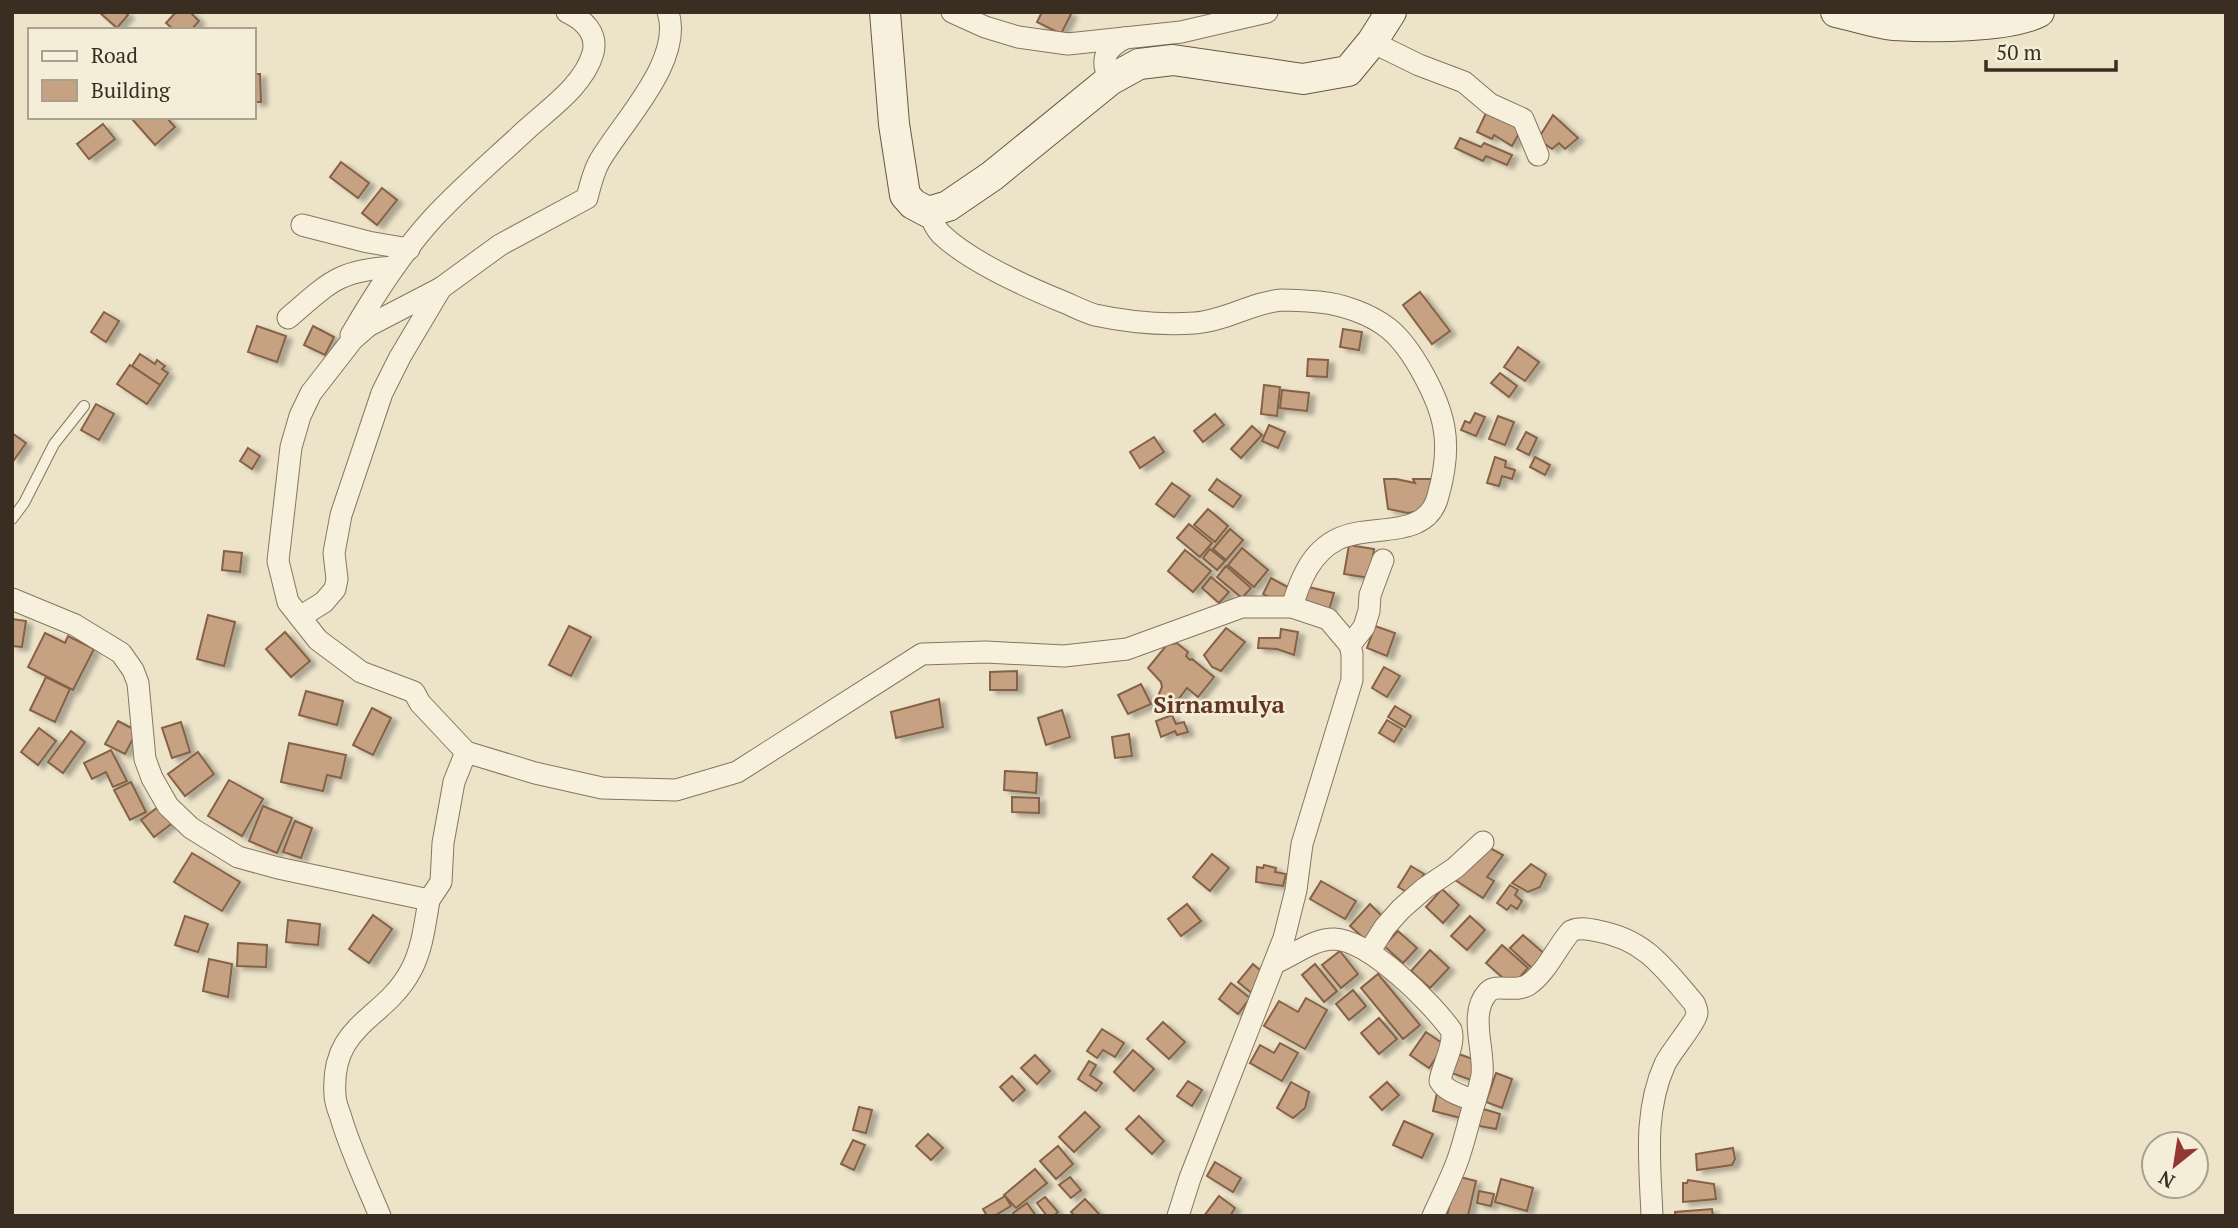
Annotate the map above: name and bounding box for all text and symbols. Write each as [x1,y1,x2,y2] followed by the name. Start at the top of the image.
[28,28,256,119] legend
[1986,28,2116,72] scale bar
[1996,38,2042,66] text: 50 m
[91,41,138,69] text: Road
[91,76,171,104] text: Building
[1153,688,1285,720] district label: Sirnamulya
[2140,1130,2210,1200] north arrow
[2153,1165,2179,1195] text: N

